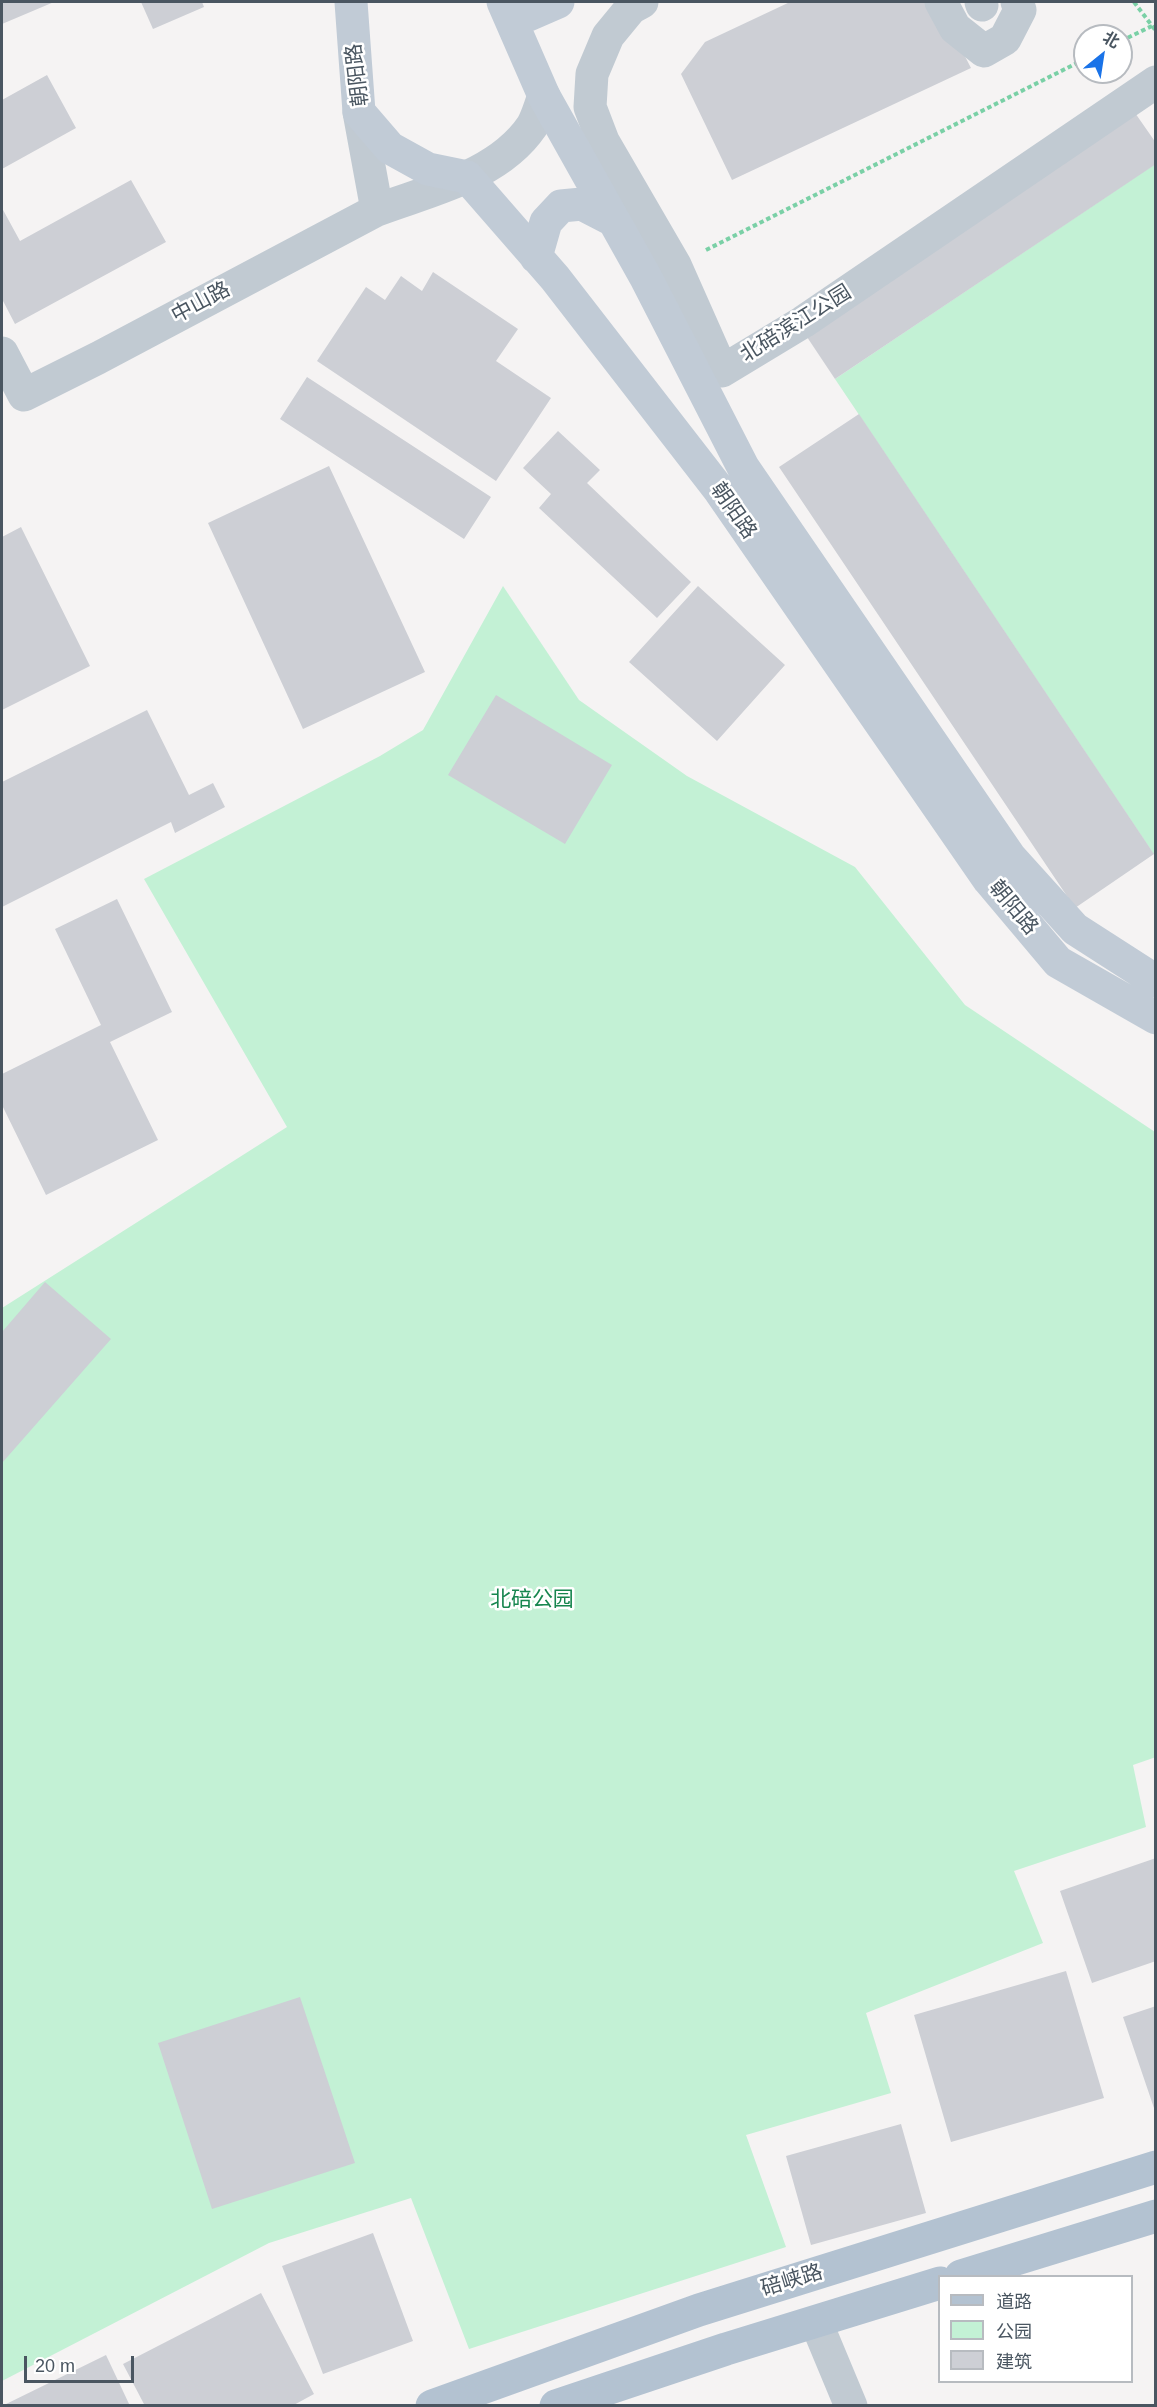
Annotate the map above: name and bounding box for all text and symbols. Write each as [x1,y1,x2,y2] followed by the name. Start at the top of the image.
[1073,24,1133,84] north arrow
[1100,28,1122,51] text: 北
[342,42,374,108] street label: 朝阳路
[167,277,235,329] street label: 中山路
[736,280,856,368] street label: 北碚滨江公园
[705,478,761,544] street label: 朝阳路
[983,876,1043,940] street label: 朝阳路
[490,1587,574,1613] park label: 北碚公园
[758,2260,826,2302] street label: 碚峡路
[938,2275,1133,2383] legend
[996,2292,1032,2312] text: 道路
[996,2322,1032,2342] text: 公园
[27,2344,136,2382] scale bar
[996,2352,1032,2372] text: 建筑
[35,2356,75,2376] text: 20 m

